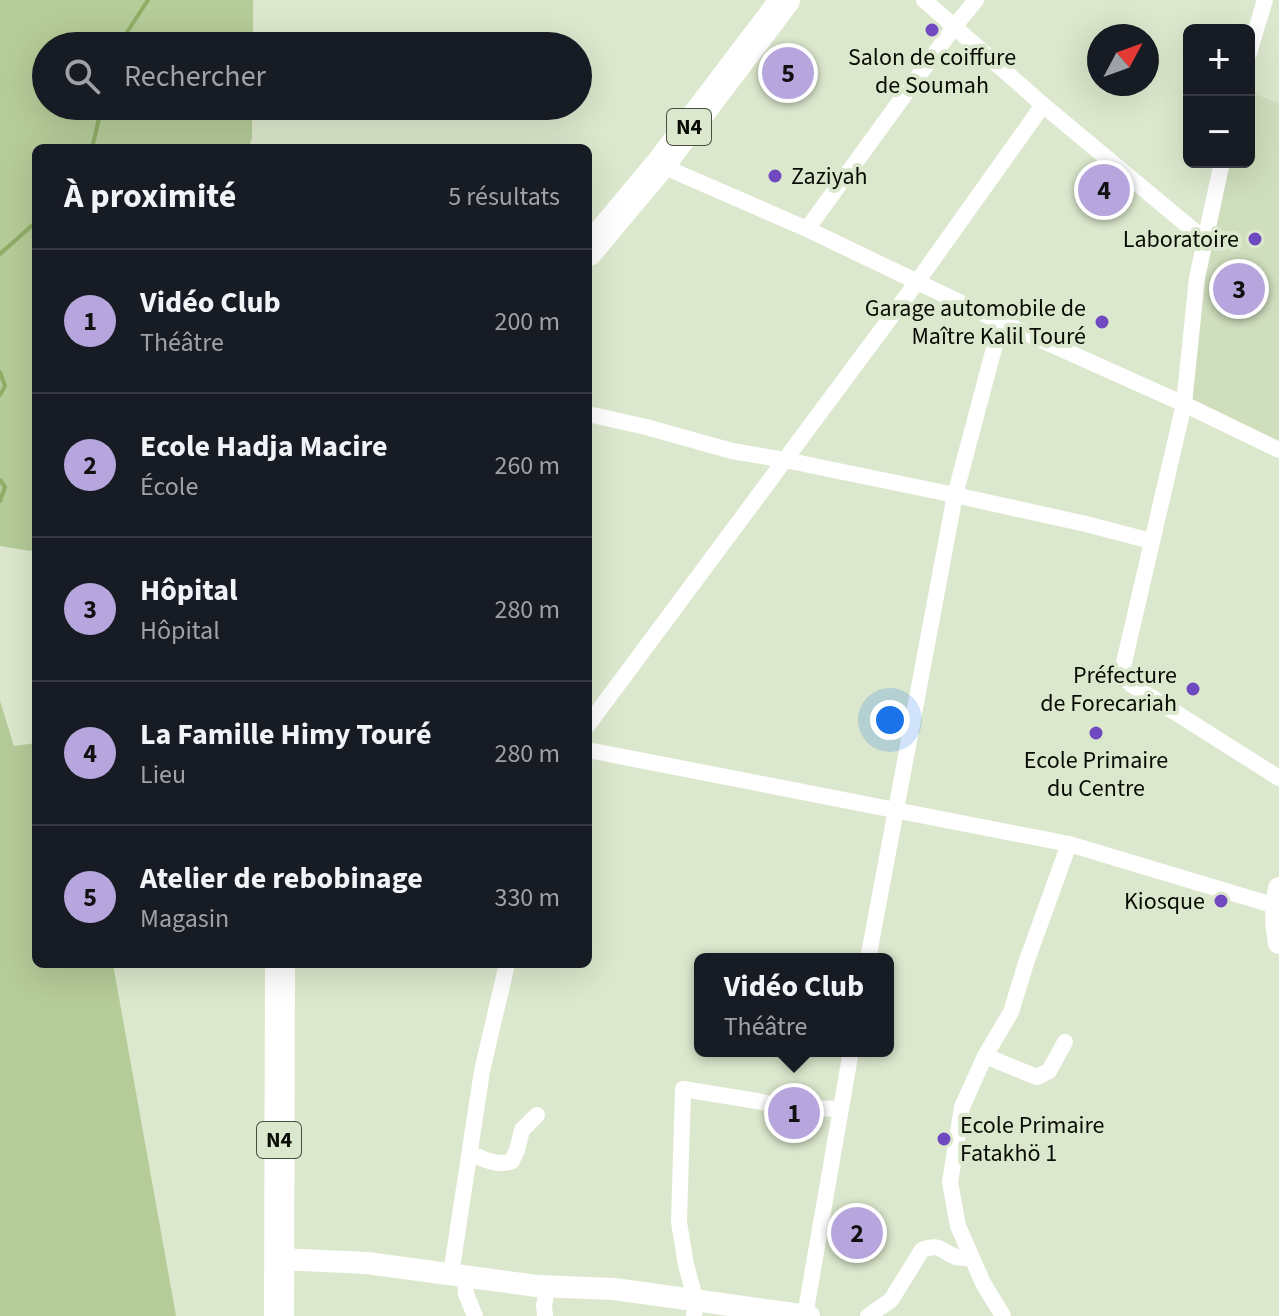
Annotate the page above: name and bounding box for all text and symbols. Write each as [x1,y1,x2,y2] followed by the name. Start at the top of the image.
[923,21,941,39] marker: Salon de coiffure de Soumah
[1087,24,1159,96] north arrow
[1183,24,1255,168] map controls
[1183,24,1255,96] button: +
[32,32,592,120] search box
[848,40,1016,103] place label: Salon de coiffure de Soumah
[762,43,814,103] pin: 5
[60,54,104,98] icon: search
[124,55,266,98] text: Rechercher
[1183,96,1255,168] button: −
[667,109,711,145] road number: N4
[791,159,868,194] place label: Zaziyah
[1078,160,1130,220] pin: 4
[766,167,784,185] marker: Zaziyah
[64,172,236,221] text: À proximité
[448,178,560,215] text: 5 résultats
[1123,222,1239,257] place label: Laboratoire
[1246,230,1264,248] marker: Laboratoire
[1213,259,1265,319] pin: 3
[140,281,281,324] text: Vidéo Club
[865,291,1086,354] place label: Garage automobile de Maître Kalil Touré
[83,303,97,340] text: 1
[494,303,560,340] text: 200 m
[1093,313,1111,331] marker: Garage automobile de Maître Kalil Touré
[140,324,224,361] text: Théâtre
[140,425,388,468] text: Ecole Hadja Macire
[83,447,97,484] text: 2
[494,447,560,484] text: 260 m
[140,468,198,505] text: École
[140,569,238,612] text: Hôpital
[83,591,97,628] text: 3
[494,591,560,628] text: 280 m
[140,612,220,649] text: Hôpital
[1040,658,1177,721] place label: Préfecture de Forecariah
[1184,680,1202,698] marker: Préfecture de Forecariah
[870,700,910,740] your location
[140,713,432,756] text: La Famille Himy Touré
[1087,724,1105,742] marker: Ecole Primaire du Centre
[83,735,97,772] text: 4
[494,735,560,772] text: 280 m
[1024,743,1168,806] place label: Ecole Primaire du Centre
[140,756,186,793] text: Lieu
[140,857,423,900] text: Atelier de rebobinage
[83,879,97,916] text: 5
[494,879,560,916] text: 330 m
[1124,884,1205,919] place label: Kiosque
[1212,892,1230,910] marker: Kiosque
[140,900,229,937] text: Magasin
[694,953,894,1057] popup
[724,965,864,1008] text: Vidéo Club
[724,1008,808,1045] text: Théâtre
[768,1083,820,1143] pin: 1
[960,1108,1104,1171] place label: Ecole Primaire Fatakhö 1
[257,1122,301,1158] road number: N4
[935,1130,953,1148] marker: Ecole Primaire Fatakhö 1
[831,1203,883,1263] pin: 2

